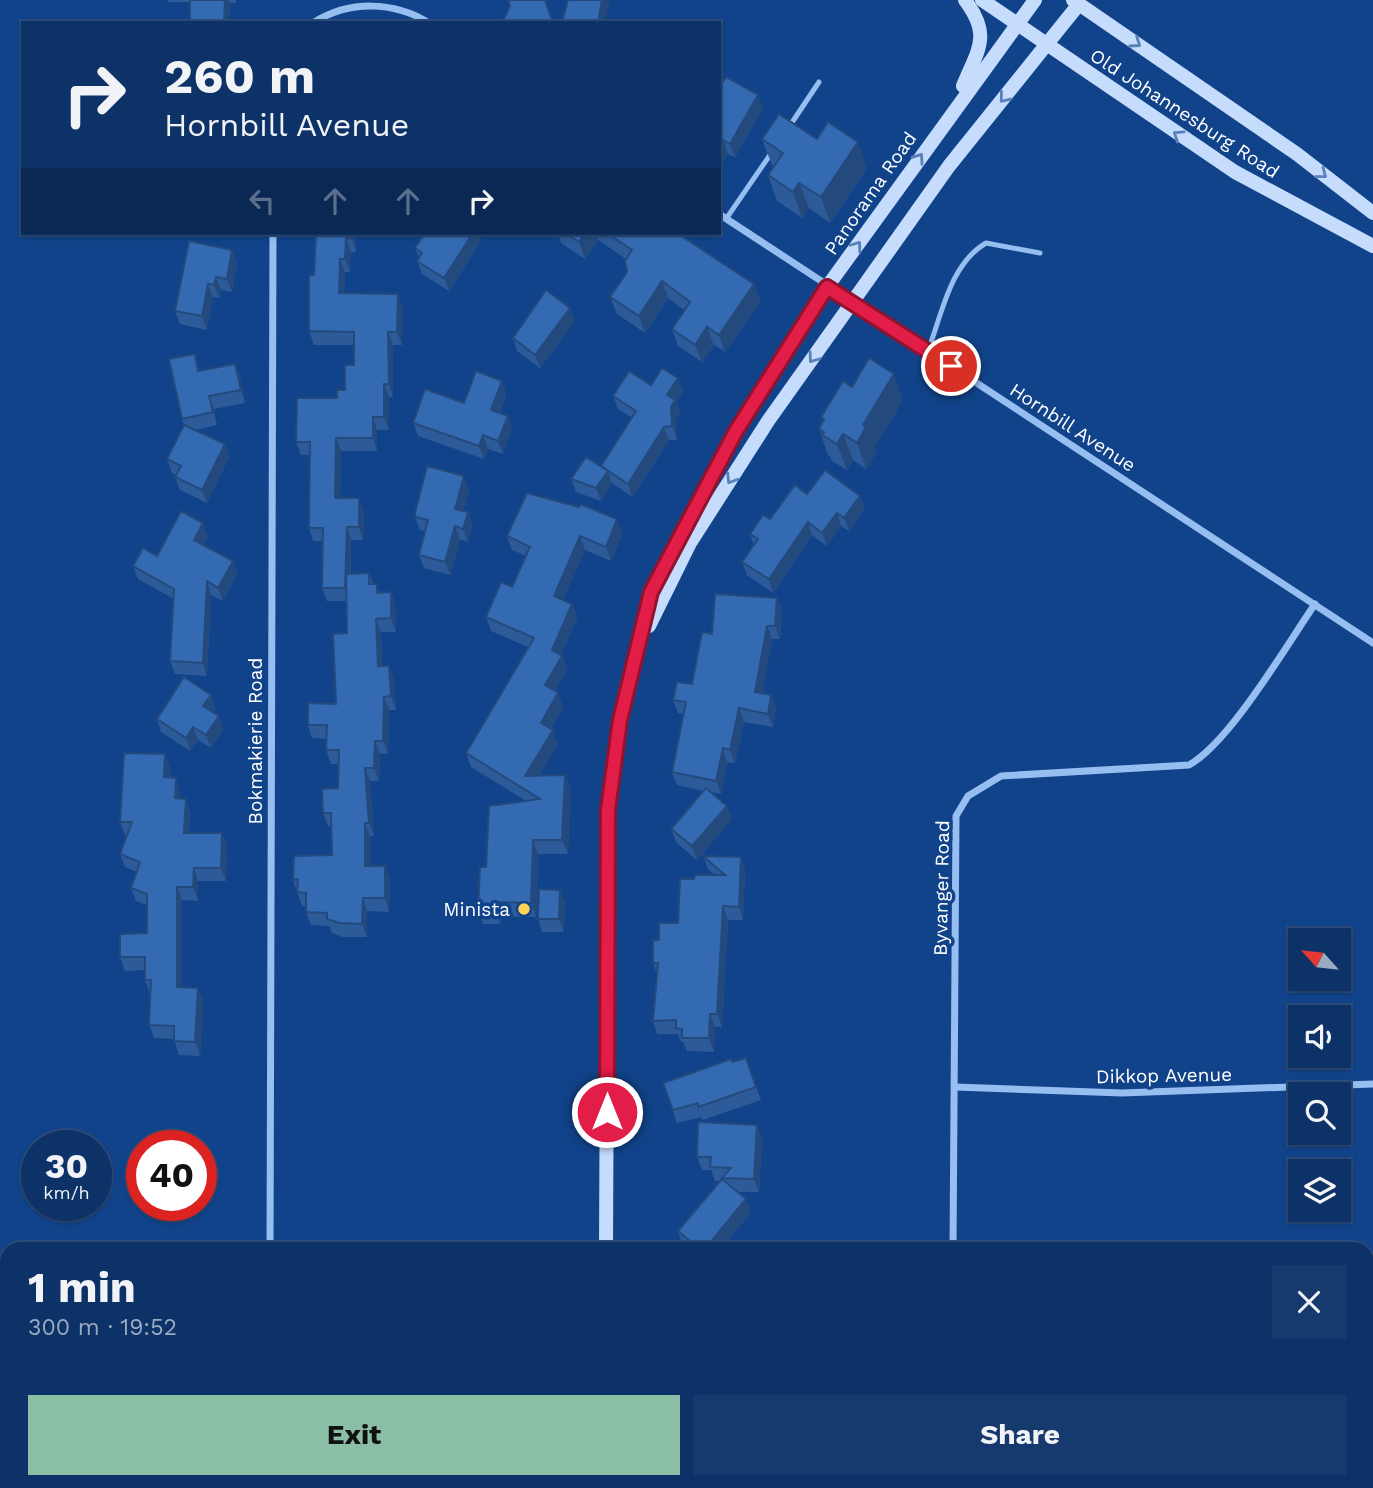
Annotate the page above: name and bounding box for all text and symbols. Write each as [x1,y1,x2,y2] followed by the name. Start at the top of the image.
[1128,35,1141,47] one-way arrow
[1086,44,1284,183] street label: Old Johannesburg Road
[164,47,315,105] text: 260 m
[49,49,140,140] icon: right
[1000,90,1012,103] one-way arrow
[164,106,409,144] text: Hornbill Avenue
[819,127,921,259] street label: Panorama Road
[1173,130,1186,143] one-way arrow
[911,153,923,166] one-way arrow
[1314,165,1327,178] one-way arrow
[243,182,281,220] icon: left
[316,182,354,220] icon: ahead
[389,182,427,220] icon: ahead
[462,182,500,220] icon: right
[849,241,861,254] one-way arrow
[921,336,981,396] pin
[932,347,970,385] icon: arrive
[809,350,821,363] one-way arrow
[1005,378,1140,477] street label: Hornbill Avenue
[727,471,739,484] one-way arrow
[244,658,267,824] street label: Bokmakierie Road
[929,820,954,956] street label: Byvanger Road
[443,898,510,921] place label: Minista
[516,901,532,917] marker: Minista
[1288,928,1351,990] north arrow
[1288,928,1351,1222] map controls
[1288,1005,1351,1068] button: sound
[1096,1063,1232,1088] street label: Dikkop Avenue
[570,1075,644,1149] position arrow
[1288,1082,1351,1145] button: search
[126,1130,217,1221] speed limit sign: 40
[45,1145,88,1187] text: 30
[1288,1159,1351,1222] button: layers
[43,1182,90,1203] text: km/h
[28,1263,136,1312] text: 1 min
[1272,1265,1346,1339] button: close
[28,1314,177,1341] text: 300 m · 19:52
[28,1395,680,1475] button: Exit
[694,1395,1346,1475] button: Share

